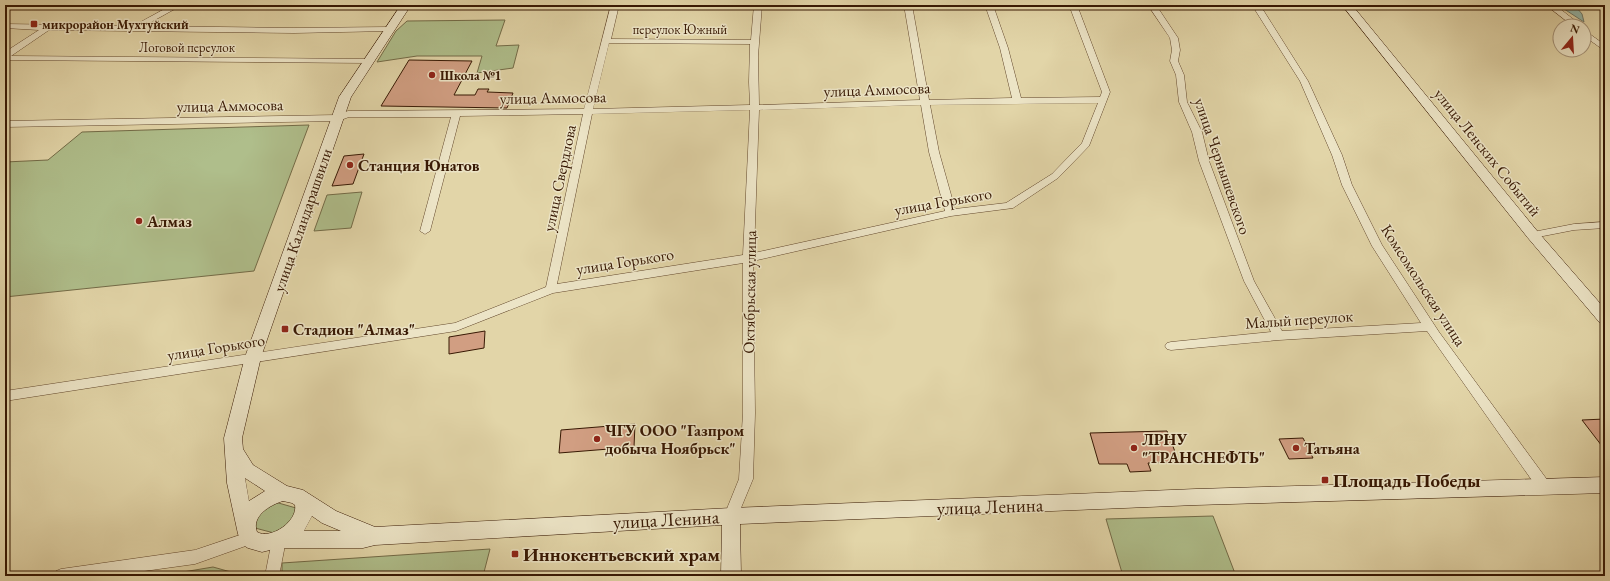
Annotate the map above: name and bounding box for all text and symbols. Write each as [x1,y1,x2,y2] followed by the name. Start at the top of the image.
[42,16,189,33] place label: микрорайон Мухтуйский
[1552,18,1592,58] north arrow
[29,19,39,29] marker: микрорайон Мухтуйский
[1569,20,1582,37] text: N
[633,21,727,38] street label: переулок Южный
[139,39,236,56] street label: Логовой переулок
[440,67,501,84] place label: Школа №1
[427,70,437,80] marker: Школа №1
[823,77,931,102] street label: улица Аммосова
[1429,84,1546,221] street label: улица Ленских Событий
[499,86,607,109] street label: улица Аммосова
[176,94,284,117] street label: улица Аммосова
[1189,95,1256,237] street label: улица Чернышевского
[538,122,581,234] street label: улица Свердлова
[268,145,337,295] street label: улица Каландарашвили
[358,155,480,176] place label: Станция Юнатов
[345,160,355,170] marker: Станция Юнатов
[893,183,994,220] street label: улица Горького
[146,211,192,232] place label: Алмаз
[134,216,144,226] marker: Алмаз
[1376,220,1471,351] street label: Комсомольская улица
[738,230,761,354] street label: Октябрьская улица
[575,243,676,280] street label: улица Горького
[1244,305,1354,334] street label: Малый переулок
[293,319,415,340] place label: Стадион "Алмаз"
[280,324,290,334] marker: Стадион "Алмаз"
[166,329,267,366] street label: улица Горького
[605,420,745,459] place label: ЧГУ ООО "Газпром добыча Ноябрьск"
[1142,429,1265,468] place label: ЛРНУ "ТРАНСНЕФТЬ"
[592,434,602,444] marker: ЧГУ ООО "Газпром добыча Ноябрьск"
[1304,438,1361,459] place label: Татьяна
[1129,443,1139,453] marker: ЛРНУ "ТРАНСНЕФТЬ"
[1291,443,1301,453] marker: Татьяна
[1333,468,1481,493] place label: Площадь Победы
[1320,475,1330,485] marker: Площадь Победы
[936,492,1044,521] street label: улица Ленина
[612,504,720,535] street label: улица Ленина
[523,542,720,567] place label: Иннокентьевский храм
[510,549,520,559] marker: Иннокентьевский храм

